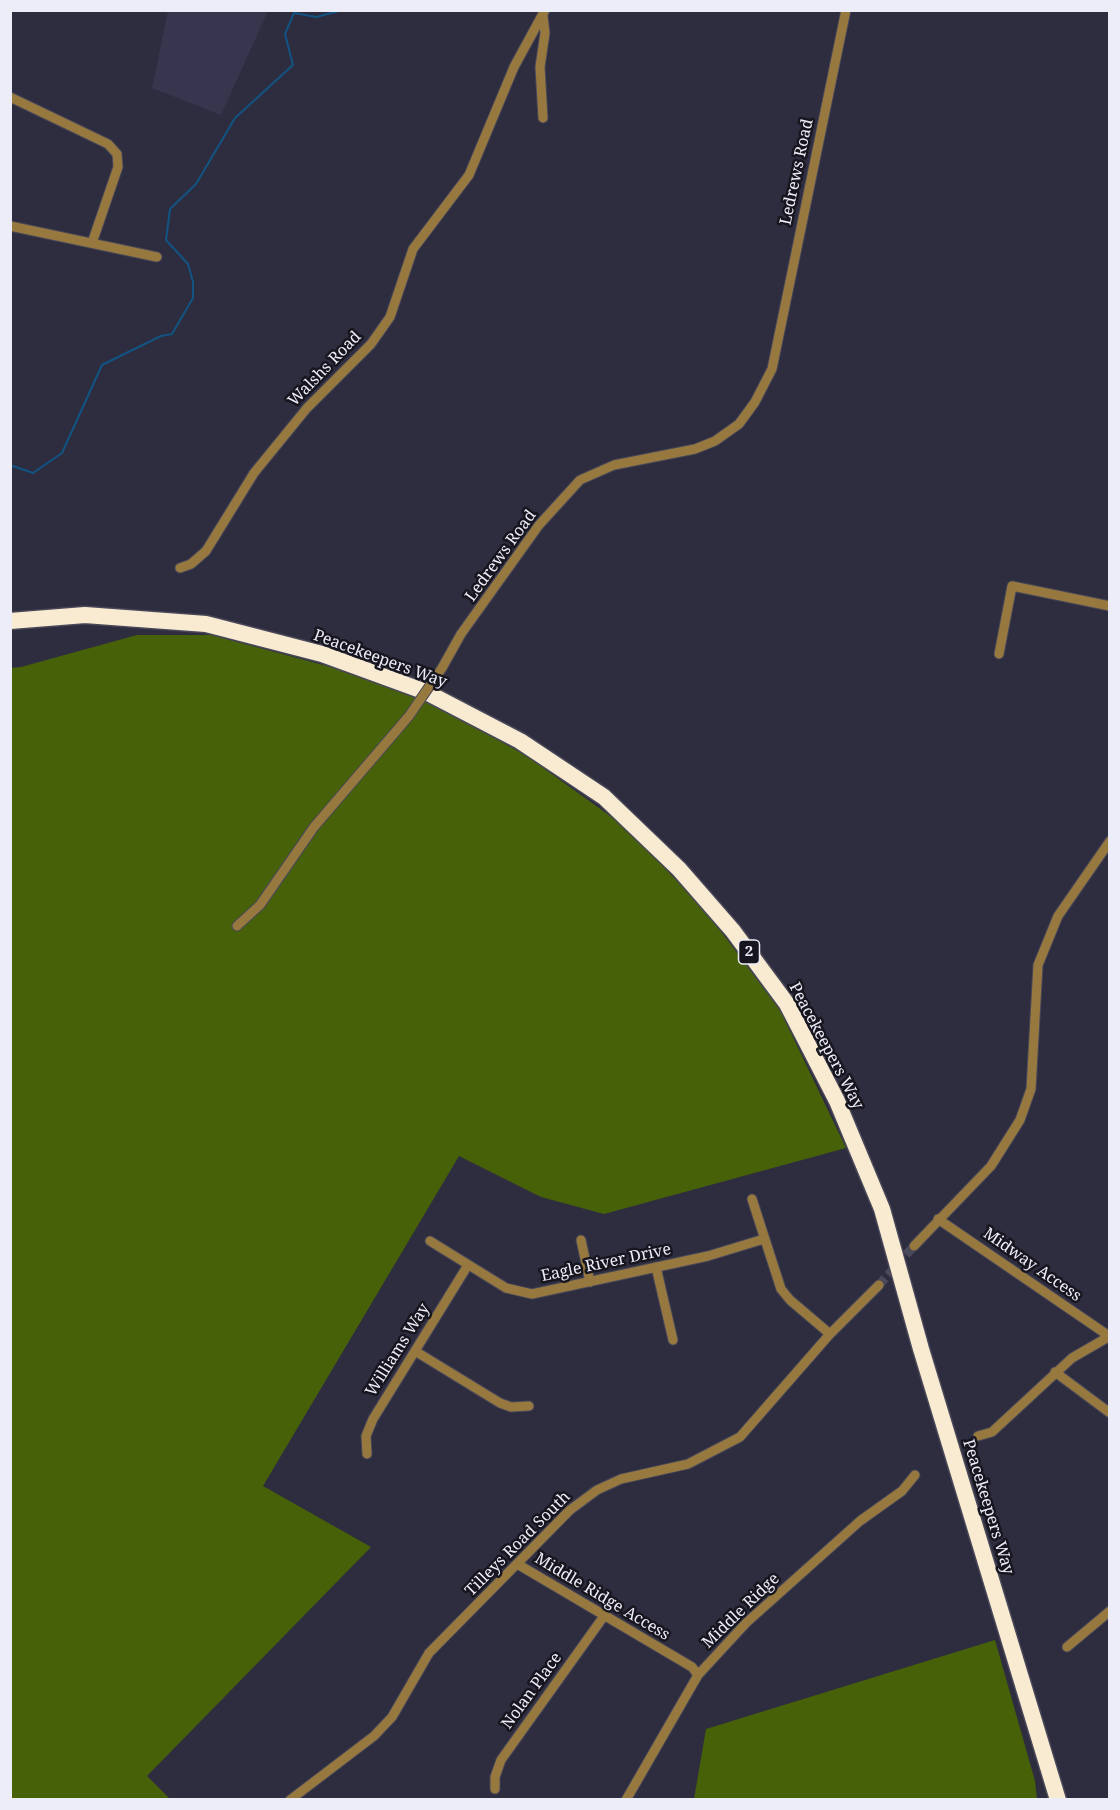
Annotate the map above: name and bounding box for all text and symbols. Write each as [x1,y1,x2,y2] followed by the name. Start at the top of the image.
[776,117,818,227] street label: Ledrews Road
[284,327,366,411] street label: Walshs Road
[461,507,541,605] street label: Ledrews Road
[311,626,449,692] street label: Peacekeepers Way
[738,940,760,964] road number: 2
[785,979,867,1113] street label: Peacekeepers Way
[979,1224,1085,1306] street label: Midway Access
[539,1240,673,1286] street label: Eagle River Drive
[362,1300,434,1400] street label: Williams Way
[958,1437,1018,1577] street label: Peacekeepers Way
[462,1488,574,1600] street label: Tilleys Road South
[531,1549,673,1645] street label: Middle Ridge Access
[698,1569,784,1653] street label: Middle Ridge
[498,1649,566,1733] street label: Nolan Place

